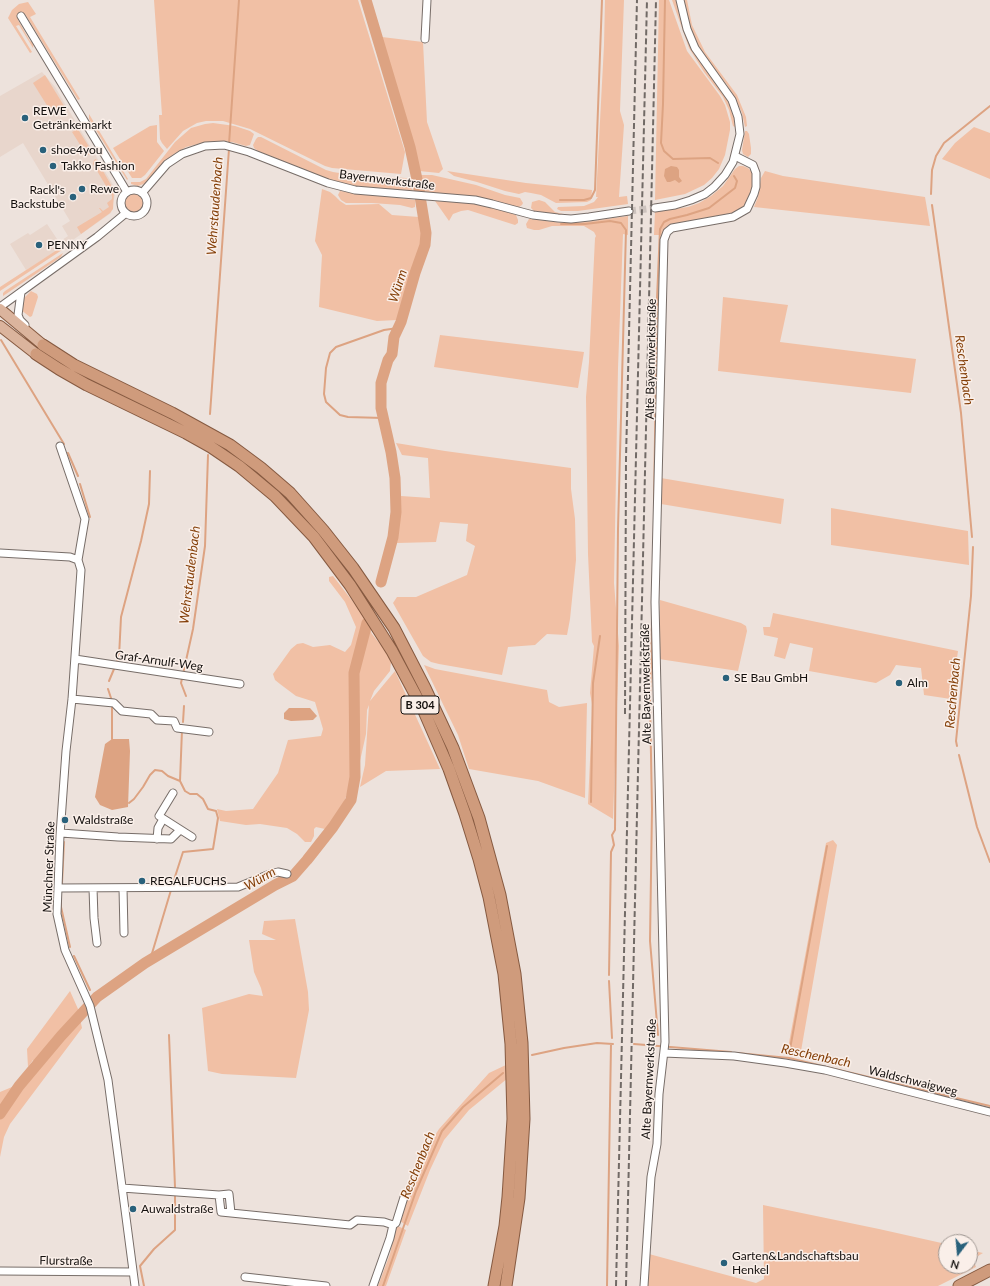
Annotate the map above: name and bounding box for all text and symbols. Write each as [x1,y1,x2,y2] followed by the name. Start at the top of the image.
[33,104,112,132] place label: REWE Getränkemarkt
[20,113,30,123] marker: REWE Getränkemarkt
[51,143,103,157] place label: shoe4you
[38,145,48,155] marker: shoe4you
[204,156,226,256] water label: Wehrstaudenbach
[61,159,135,173] place label: Takko Fashion
[48,161,58,171] marker: Takko Fashion
[338,167,436,193] street label: Bayernwerkstraße
[90,182,119,196] place label: Rewe
[10,183,65,211] place label: Rackl's Backstube
[77,184,87,194] marker: Rewe
[68,192,78,202] marker: Rackl's Backstube
[47,238,87,252] place label: PENNY
[34,240,44,250] marker: PENNY
[385,268,411,304] water label: Würm
[643,299,659,419] street label: Alte Bayernwerkstraße
[951,334,977,406] water label: Reschenbach
[176,525,204,625] water label: Wehrstaudenbach
[638,624,654,744] street label: Alte Bayernwerkstraße
[114,648,204,674] street label: Graf-Arnulf-Weg
[942,657,964,729] water label: Reschenbach
[734,671,808,685] place label: SE Bau GmbH
[721,673,731,683] marker: SE Bau GmbH
[907,676,928,690] place label: Alm
[894,678,904,688] marker: Alm
[401,696,439,714] road number: B 304
[73,813,133,827] place label: Waldstraße
[60,815,70,825] marker: Waldstraße
[40,821,58,913] street label: Münchner Straße
[242,864,278,894] water label: Würm
[150,874,227,888] place label: REGALFUCHS
[137,876,147,886] marker: REGALFUCHS
[639,1018,659,1140] street label: Alte Bayernwerkstraße
[780,1041,852,1071] water label: Reschenbach
[867,1063,959,1099] street label: Waldschwaigweg
[398,1129,438,1201] water label: Reschenbach
[141,1202,214,1216] place label: Auwaldstraße
[128,1204,138,1214] marker: Auwaldstraße
[938,1234,978,1274] north arrow
[732,1249,859,1277] place label: Garten&Landschaftsbau Henkel
[39,1253,93,1269] street label: Flurstraße
[719,1258,729,1268] marker: Garten&Landschaftsbau Henkel
[949,1258,961,1272] text: N

